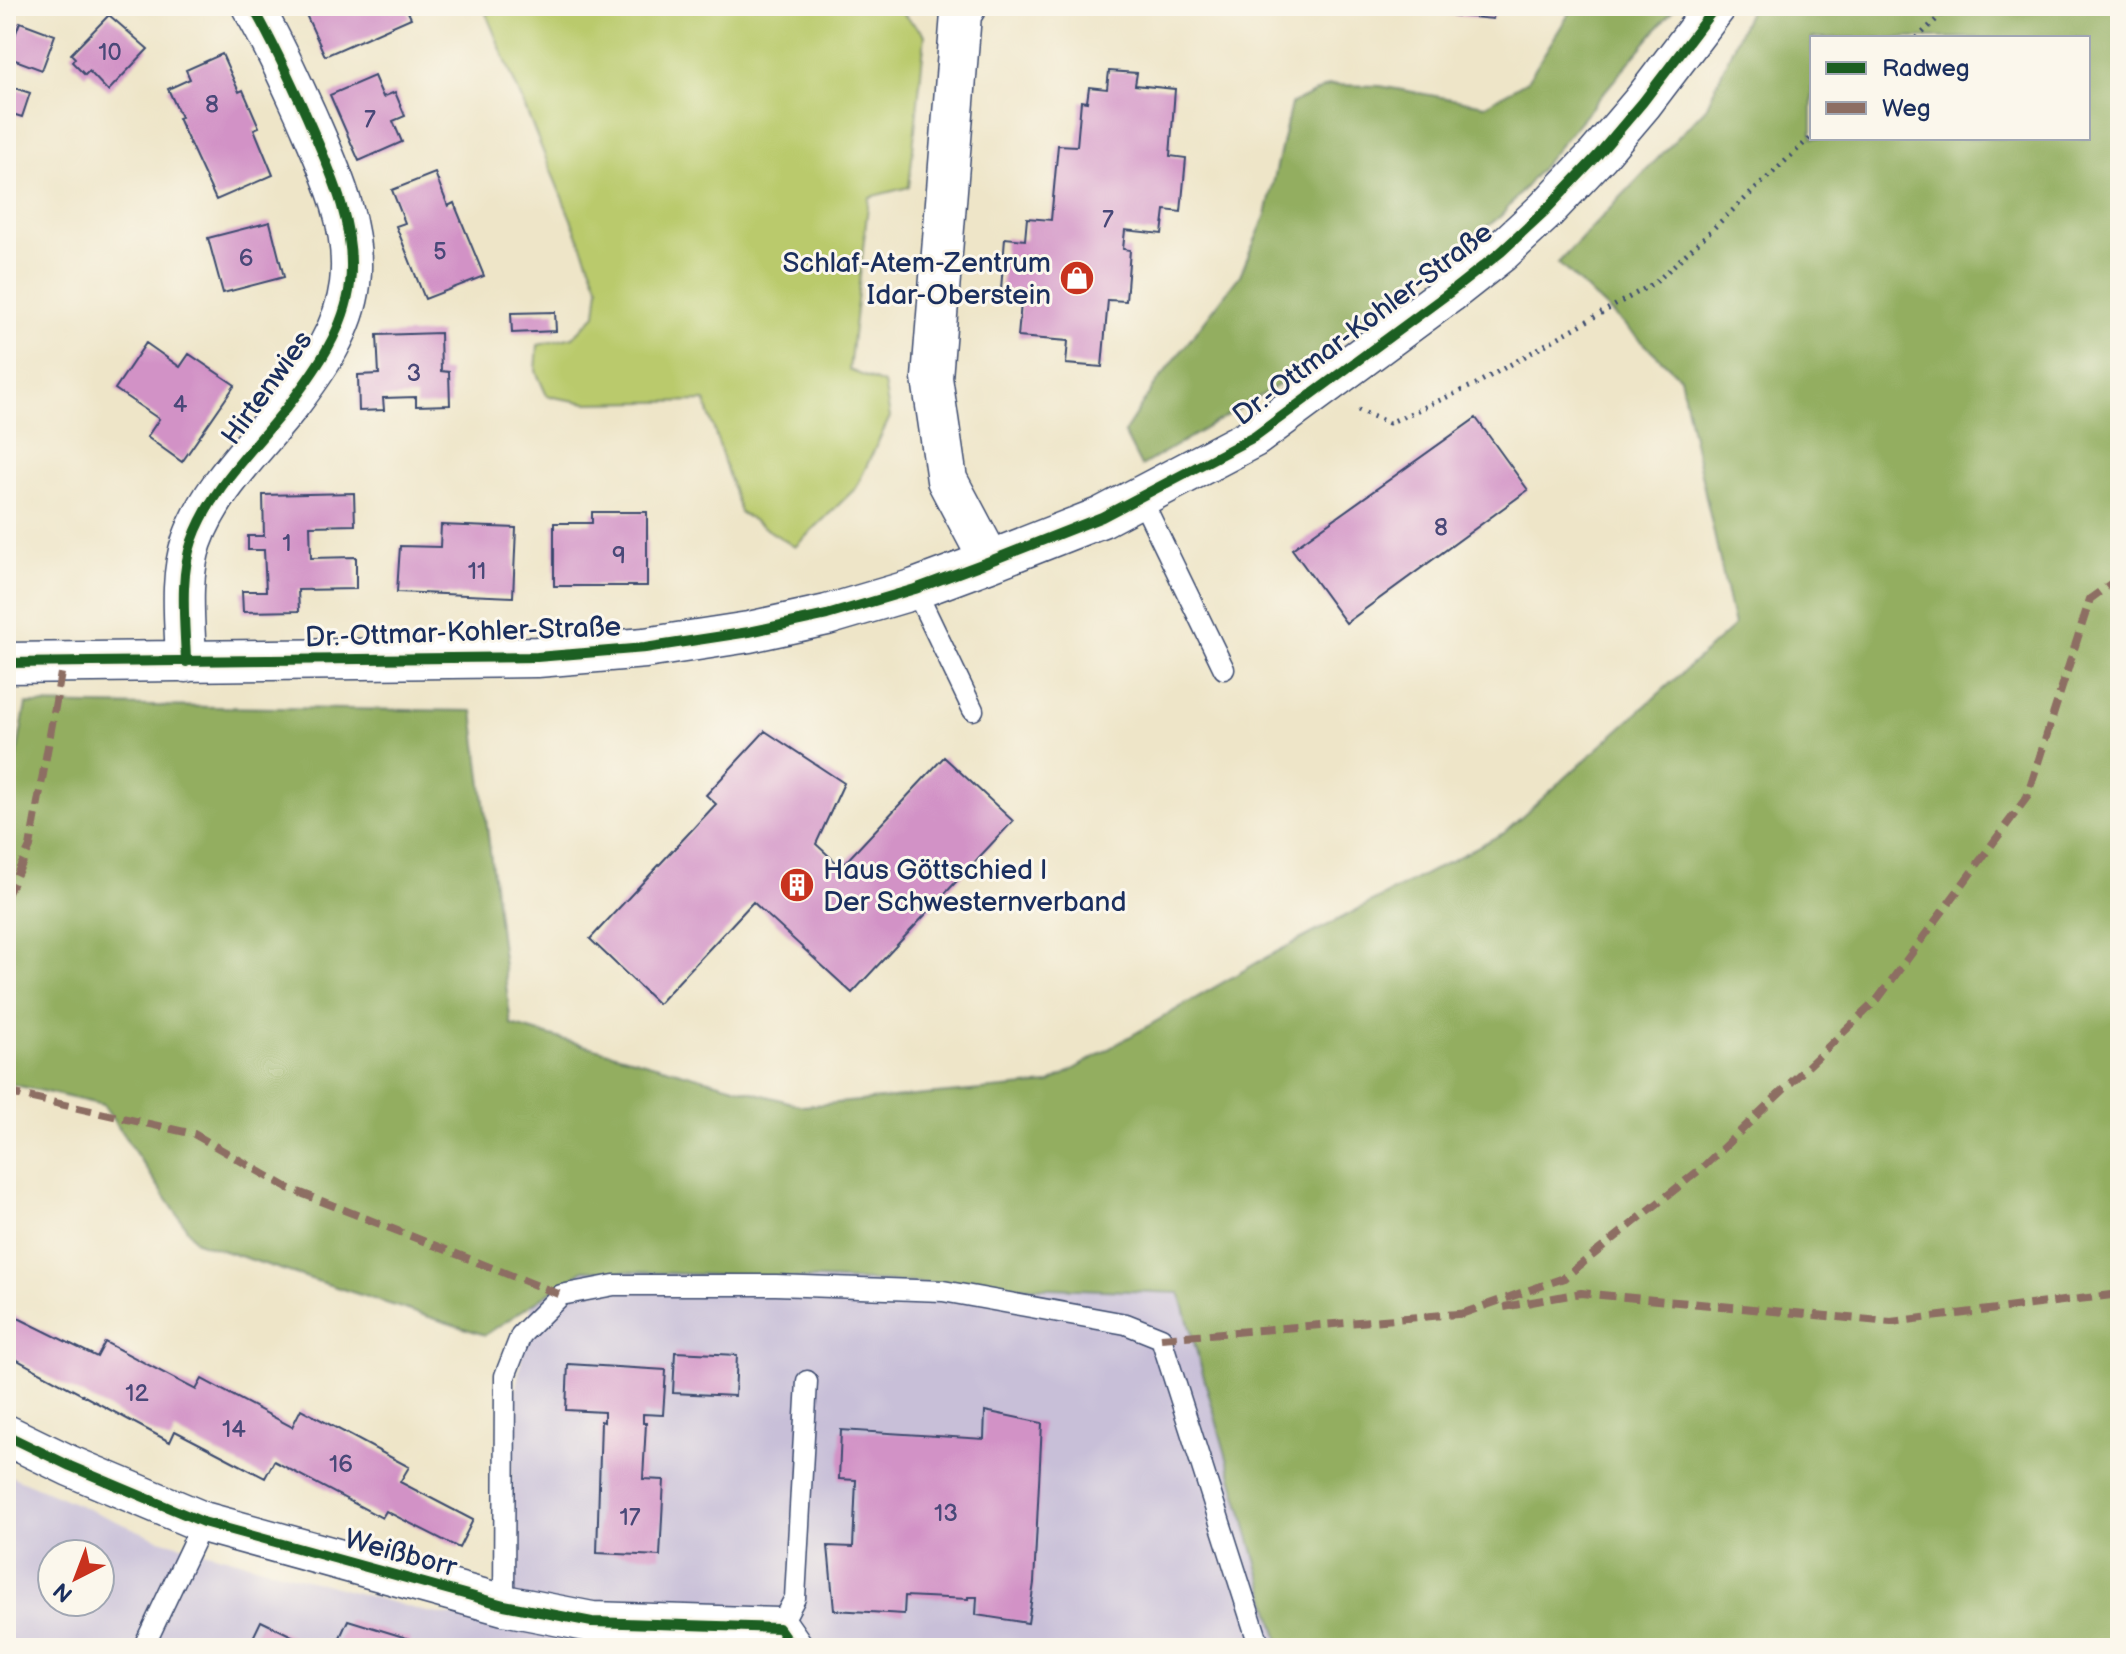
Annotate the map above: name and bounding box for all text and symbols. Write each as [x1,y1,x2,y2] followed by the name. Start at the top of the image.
[1810,36,2090,140] legend
[98,38,122,67] house number: 10
[1882,54,1969,83] text: Radweg
[205,90,219,119] house number: 8
[1882,94,1931,123] text: Weg
[364,105,376,134] house number: 7
[1102,205,1114,234] house number: 7
[1227,216,1499,433] street label: Dr.-Ottmar-Kohler-Straße
[433,237,447,266] house number: 5
[239,244,253,273] house number: 6
[782,247,1051,312] place label: Schlaf-Atem-Zentrum Idar-Oberstein
[1058,259,1096,297] shop icon: Schlaf-Atem-Zentrum Idar-Oberstein
[215,324,320,451] street label: Hirtenwies
[407,359,421,388] house number: 3
[173,390,188,419] house number: 4
[1434,513,1448,542] house number: 8
[282,529,292,558] house number: 1
[612,541,626,570] house number: 9
[468,557,486,586] house number: 11
[304,610,622,655] street label: Dr.-Ottmar-Kohler-Straße
[823,854,1126,919] place label: Haus Göttschied | Der Schwesternverband
[778,866,816,904] building icon: Haus Göttschied | Der Schwesternverband
[125,1379,149,1408] house number: 12
[222,1415,246,1444] house number: 14
[329,1450,353,1479] house number: 16
[934,1499,958,1528] house number: 13
[619,1503,641,1532] house number: 17
[341,1523,461,1584] street label: Weißborr
[36,1538,116,1618] north arrow
[48,1576,79,1607] text: N

